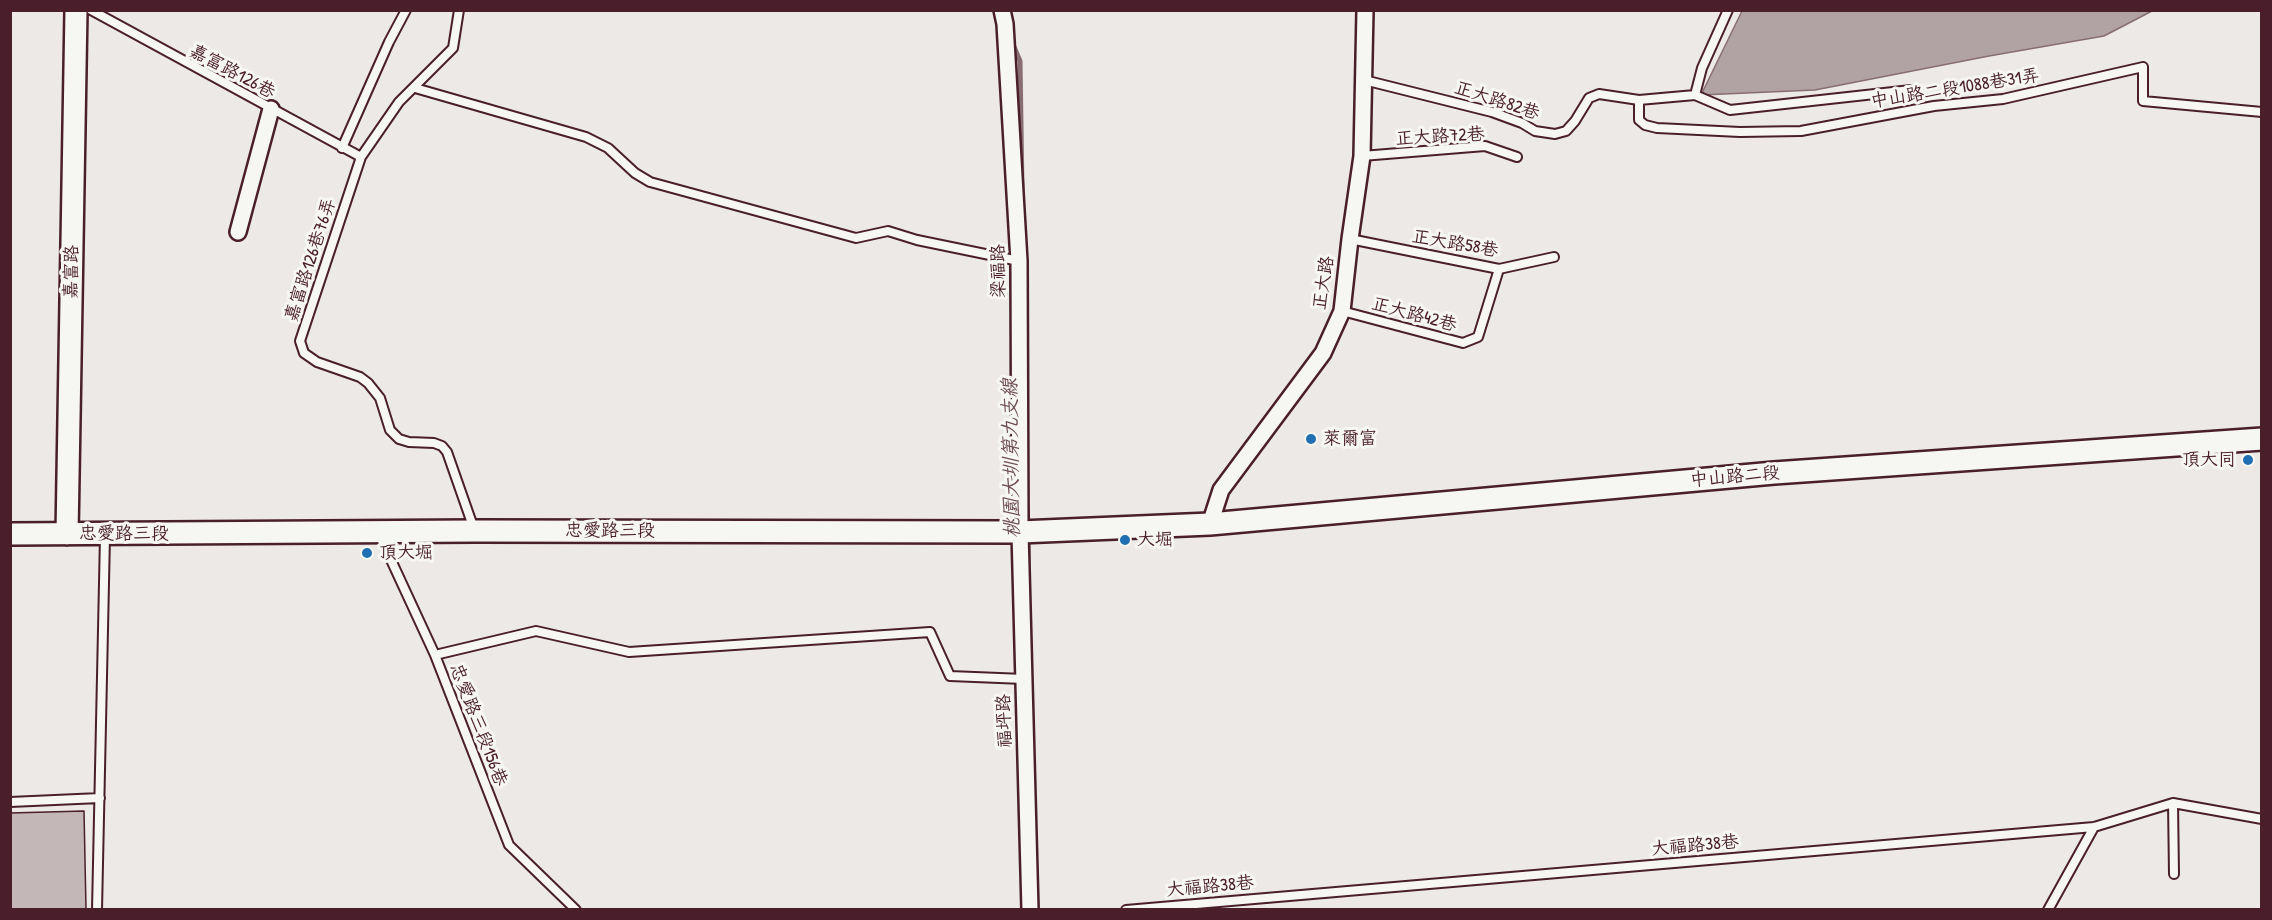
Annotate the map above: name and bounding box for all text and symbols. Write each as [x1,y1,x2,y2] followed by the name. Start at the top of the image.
[185,40,279,104] street label: 嘉富路126巷
[1869,65,2041,113] street label: 中山路二段1088巷31弄
[1452,77,1542,125] street label: 正大路82巷
[1395,124,1485,150] street label: 正大路72巷
[281,196,341,324] street label: 嘉富路126巷76弄
[1410,226,1500,262] street label: 正大路58巷
[988,244,1010,298] street label: 梁福路
[61,245,83,299] street label: 嘉富路
[1309,255,1339,311] street label: 正大路
[1369,293,1459,337] street label: 正大路42巷
[999,378,1025,538] water label: 桃園大圳第九支線
[1323,428,1377,450] place label: 萊爾富
[1304,432,1318,446] marker: 萊爾富
[2182,449,2236,471] place label: 頂大同
[2241,453,2255,467] marker: 頂大同
[1689,462,1781,492] street label: 中山路二段
[565,520,655,542] street label: 忠愛路三段
[79,523,169,545] street label: 忠愛路三段
[1137,529,1173,551] place label: 大堀
[1118,533,1132,547] marker: 大堀
[379,542,433,564] place label: 頂大堀
[360,546,374,560] marker: 頂大堀
[445,661,511,789] street label: 忠愛路三段156巷
[993,694,1017,748] street label: 福坪路
[1650,831,1740,861] street label: 大福路38巷
[1165,872,1255,902] street label: 大福路38巷

